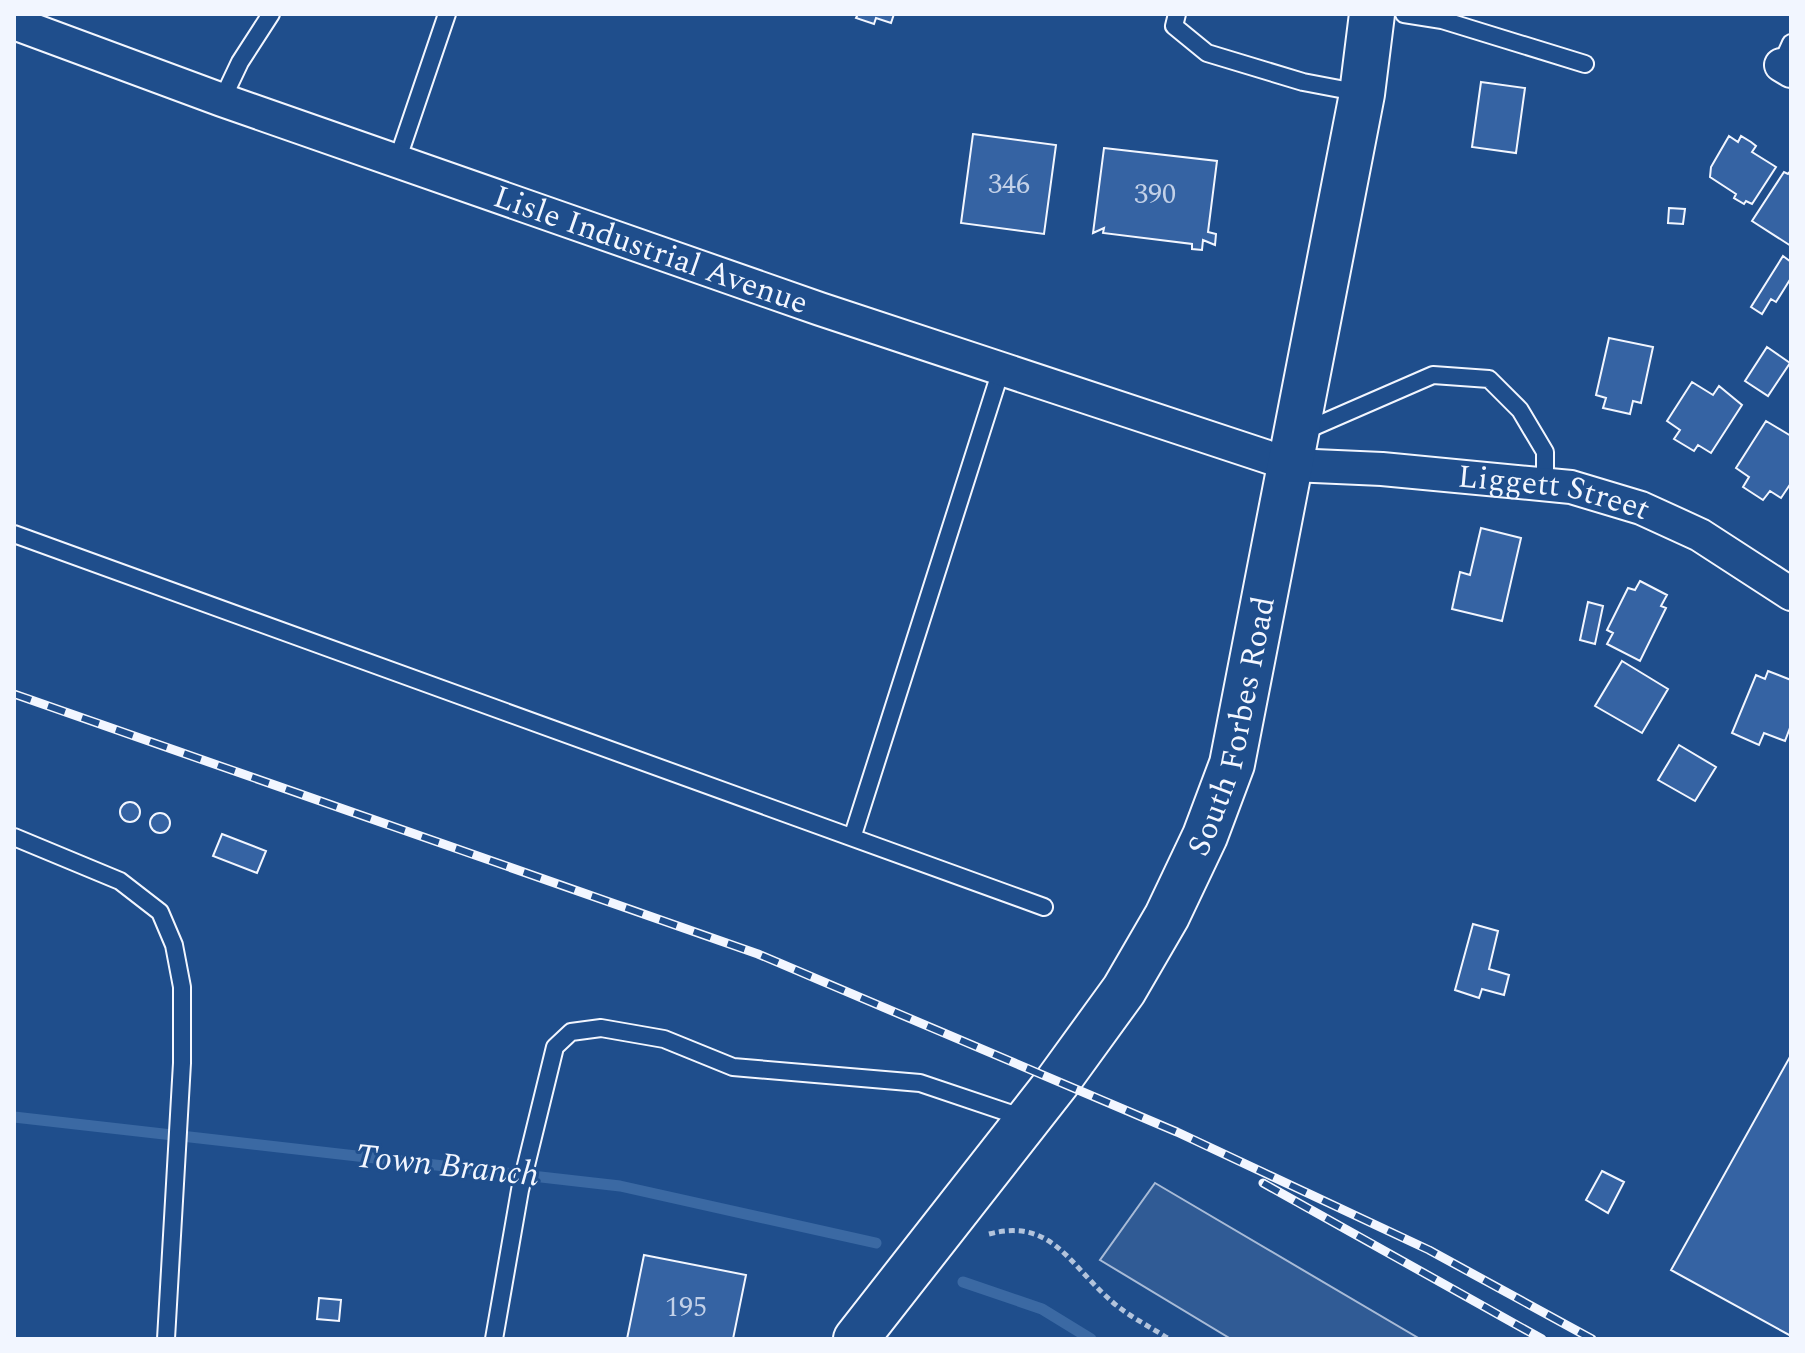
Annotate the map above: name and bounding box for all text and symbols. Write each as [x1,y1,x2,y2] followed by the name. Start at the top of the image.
[988,163,1030,206] house number: 346
[487,172,815,328] street label: Lisle Industrial Avenue
[1134,173,1176,216] house number: 390
[1456,452,1658,534] street label: Liggett Street
[1174,592,1289,864] street label: South Forbes Road
[353,1130,541,1202] water label: Town Branch
[665,1286,707,1329] house number: 195

